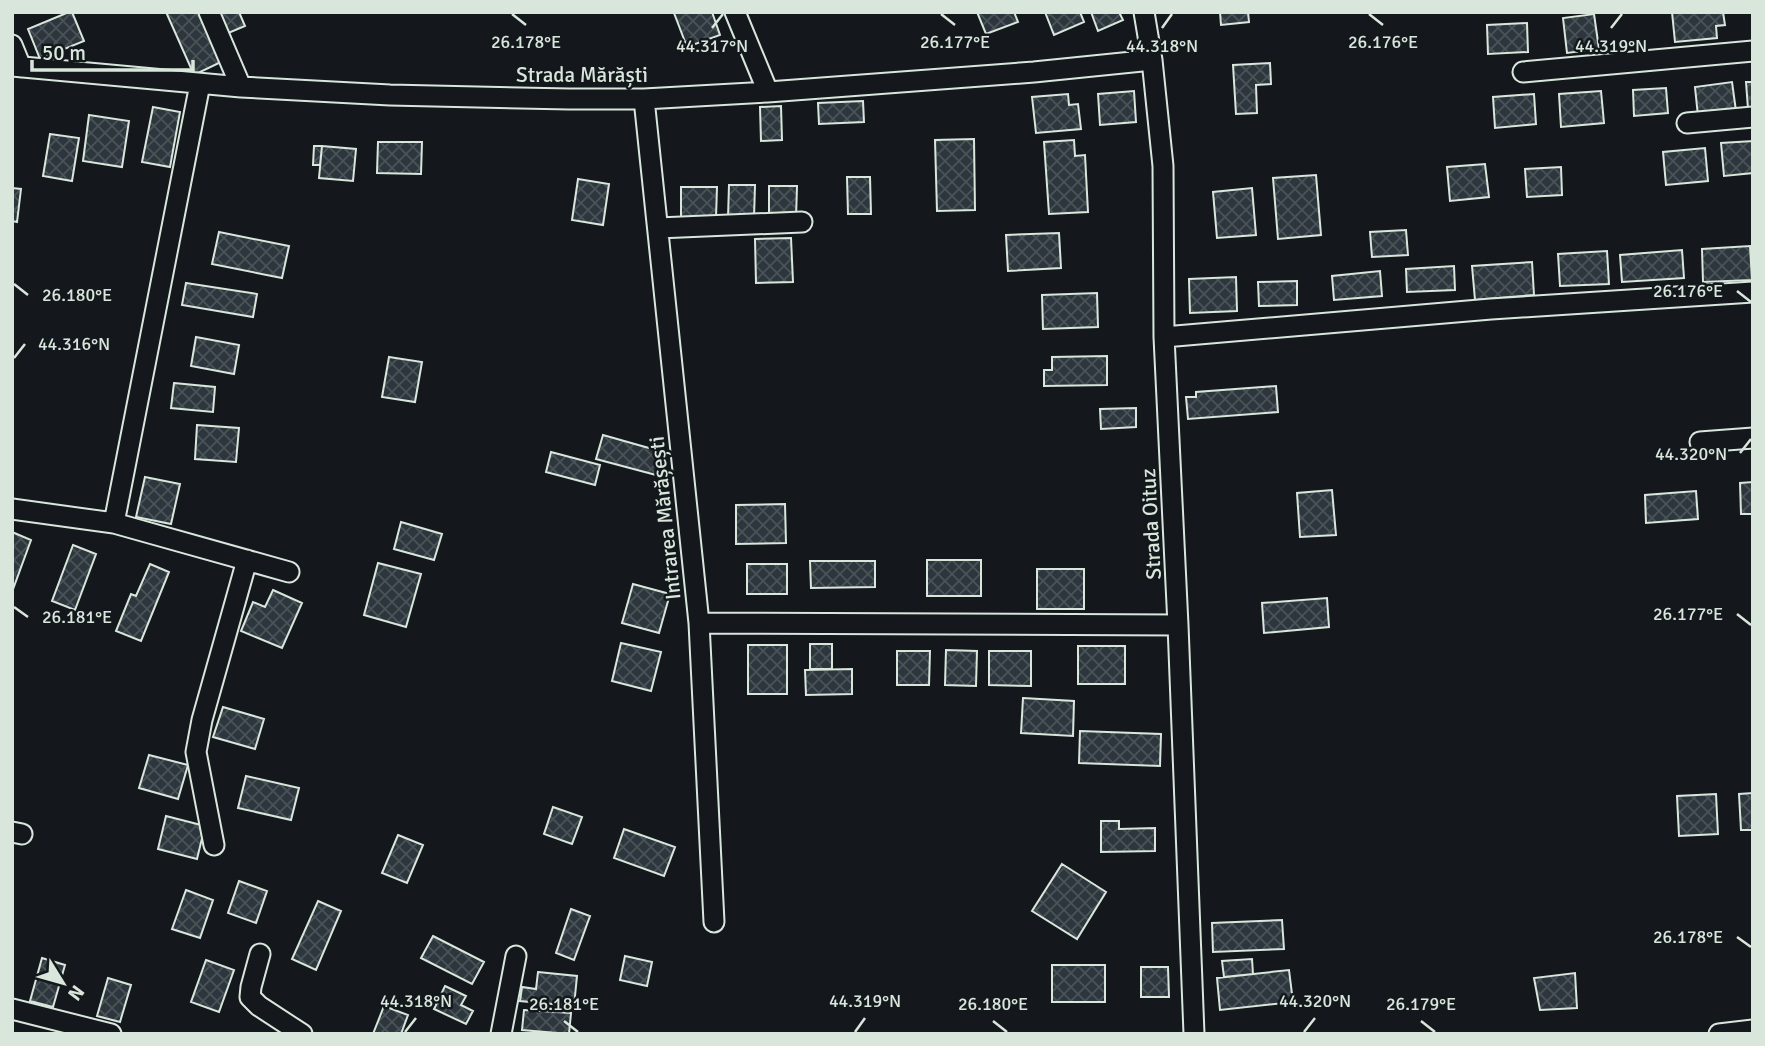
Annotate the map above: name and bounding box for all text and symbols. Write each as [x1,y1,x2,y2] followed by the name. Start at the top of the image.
[32,28,192,72] scale bar
[491,31,561,53] text: 26.178°E
[920,31,990,53] text: 26.177°E
[1348,31,1418,53] text: 26.176°E
[676,35,748,57] text: 44.317°N
[1126,35,1198,57] text: 44.318°N
[1575,35,1647,57] text: 44.319°N
[42,40,86,66] text: 50 m
[516,62,648,88] street label: Strada Mărăști
[1653,280,1723,302] text: 26.176°E
[42,284,112,306] text: 26.180°E
[38,333,110,355] text: 44.316°N
[643,435,687,601] street label: Intrarea Mărășești
[1655,443,1727,465] text: 44.320°N
[1135,468,1167,580] street label: Strada Oituz
[1653,603,1723,625] text: 26.177°E
[42,606,112,628] text: 26.181°E
[1653,926,1723,948] text: 26.178°E
[28,948,98,1018] north arrow
[62,980,89,1005] text: N
[380,990,452,1012] text: 44.318°N
[829,990,901,1012] text: 44.319°N
[1279,990,1351,1012] text: 44.320°N
[529,993,599,1015] text: 26.181°E
[958,993,1028,1015] text: 26.180°E
[1386,993,1456,1015] text: 26.179°E

